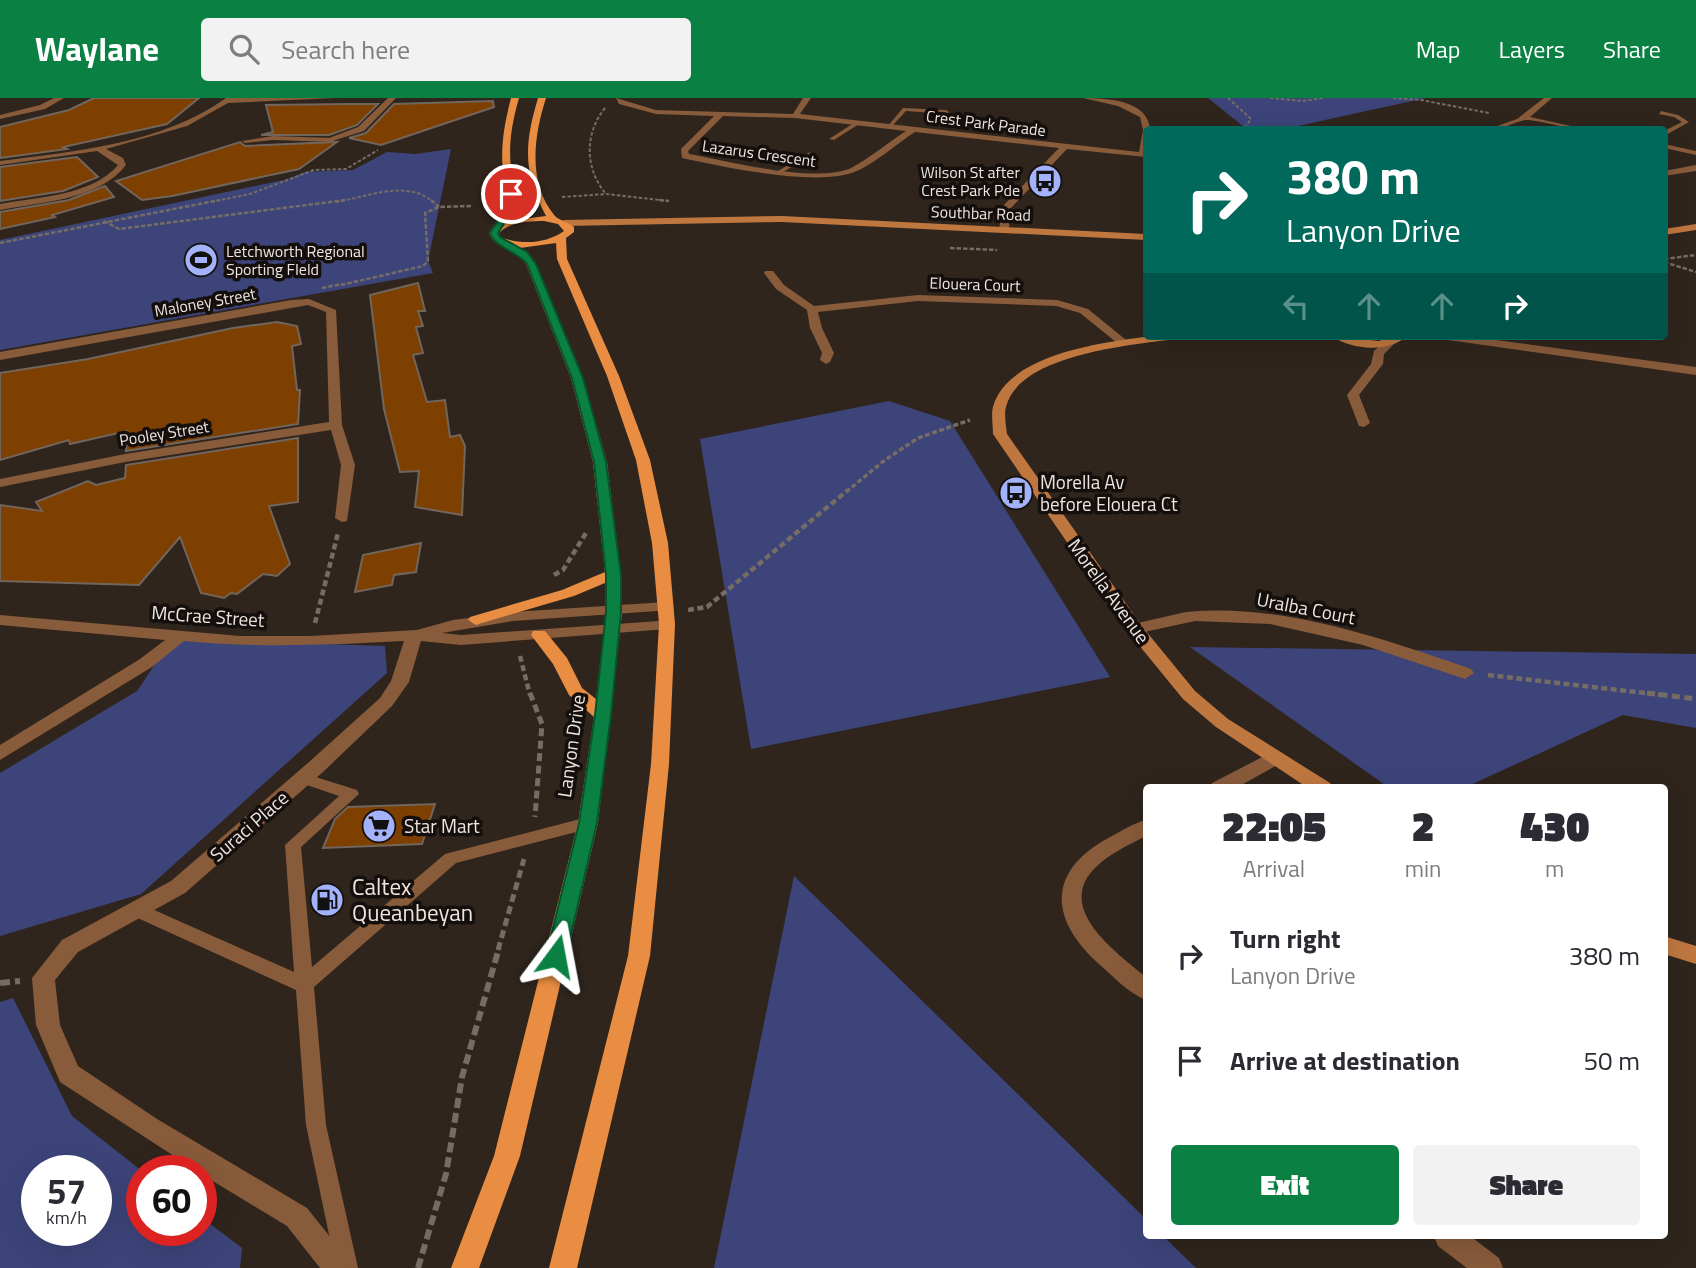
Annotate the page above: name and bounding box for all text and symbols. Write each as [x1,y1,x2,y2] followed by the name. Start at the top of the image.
[201,18,691,81] search box
[35,24,159,74] text: Waylane
[225,30,263,68] icon: search
[281,30,410,69] text: Search here
[1416,31,1461,67] text: Map
[1499,31,1565,67] text: Layers
[1603,31,1661,67] text: Share
[925,104,1047,142] street label: Crest Park Parade
[701,133,818,173] street label: Lazarus Crescent
[1286,138,1420,213] text: 380 m
[1171,154,1262,245] icon: right
[920,160,1020,202] place label: Wilson St after Crest Park Pde
[1026,162,1064,200] bus stop icon: Wilson St after Crest Park Pde
[481,164,541,224] pin
[492,175,530,213] icon: arrive
[931,199,1031,227] street label: Southbar Road
[1286,206,1461,254] text: Lanyon Drive
[226,239,365,281] place label: Letchworth Regional Sporting FIeld
[182,241,220,279] sports icon: Letchworth Regional Sporting FIeld
[929,270,1021,298] street label: Elouera Court
[152,281,258,323] street label: Maloney Street
[1277,287,1315,325] icon: left
[1350,287,1388,325] icon: ahead
[1423,287,1461,325] icon: ahead
[1496,287,1534,325] icon: right
[117,414,211,452] street label: Pooley Street
[1040,467,1178,518] place label: Morella Av before Elouera Ct
[997,474,1035,512] bus stop icon: Morella Av before Elouera Ct
[1061,532,1158,649] street label: Morella Avenue
[1254,584,1358,631] street label: Uralba Court
[151,597,266,634] street label: McCrae Street
[549,693,592,799] street label: Lanyon Drive
[203,783,294,868] street label: Suraci Place
[1222,793,1326,857] text: 22:05
[1412,793,1435,857] text: 2
[1520,793,1589,857] text: 430
[360,807,398,845] supermarket icon: Star Mart
[404,811,480,840] place label: Star Mart
[1243,851,1305,886] text: Arrival
[1405,851,1441,886] text: min
[1545,851,1564,886] text: m
[352,869,473,930] place label: Caltex Queanbeyan
[308,881,346,919] fuel station icon: Caltex Queanbeyan
[519,919,593,993] position arrow
[1230,919,1341,958] text: Turn right
[1569,936,1640,975] text: 380 m
[1171,937,1209,975] icon: right
[1230,958,1356,993] text: Lanyon Drive
[1230,1041,1460,1080] text: Arrive at destination
[1583,1041,1640,1080] text: 50 m
[1171,1042,1209,1080] icon: arrive
[1171,1145,1399,1225] button: Exit
[1413,1145,1640,1225] button: Share
[126,1155,217,1246] speed limit sign: 60
[47,1164,86,1218] text: 57
[46,1204,87,1231] text: km/h

